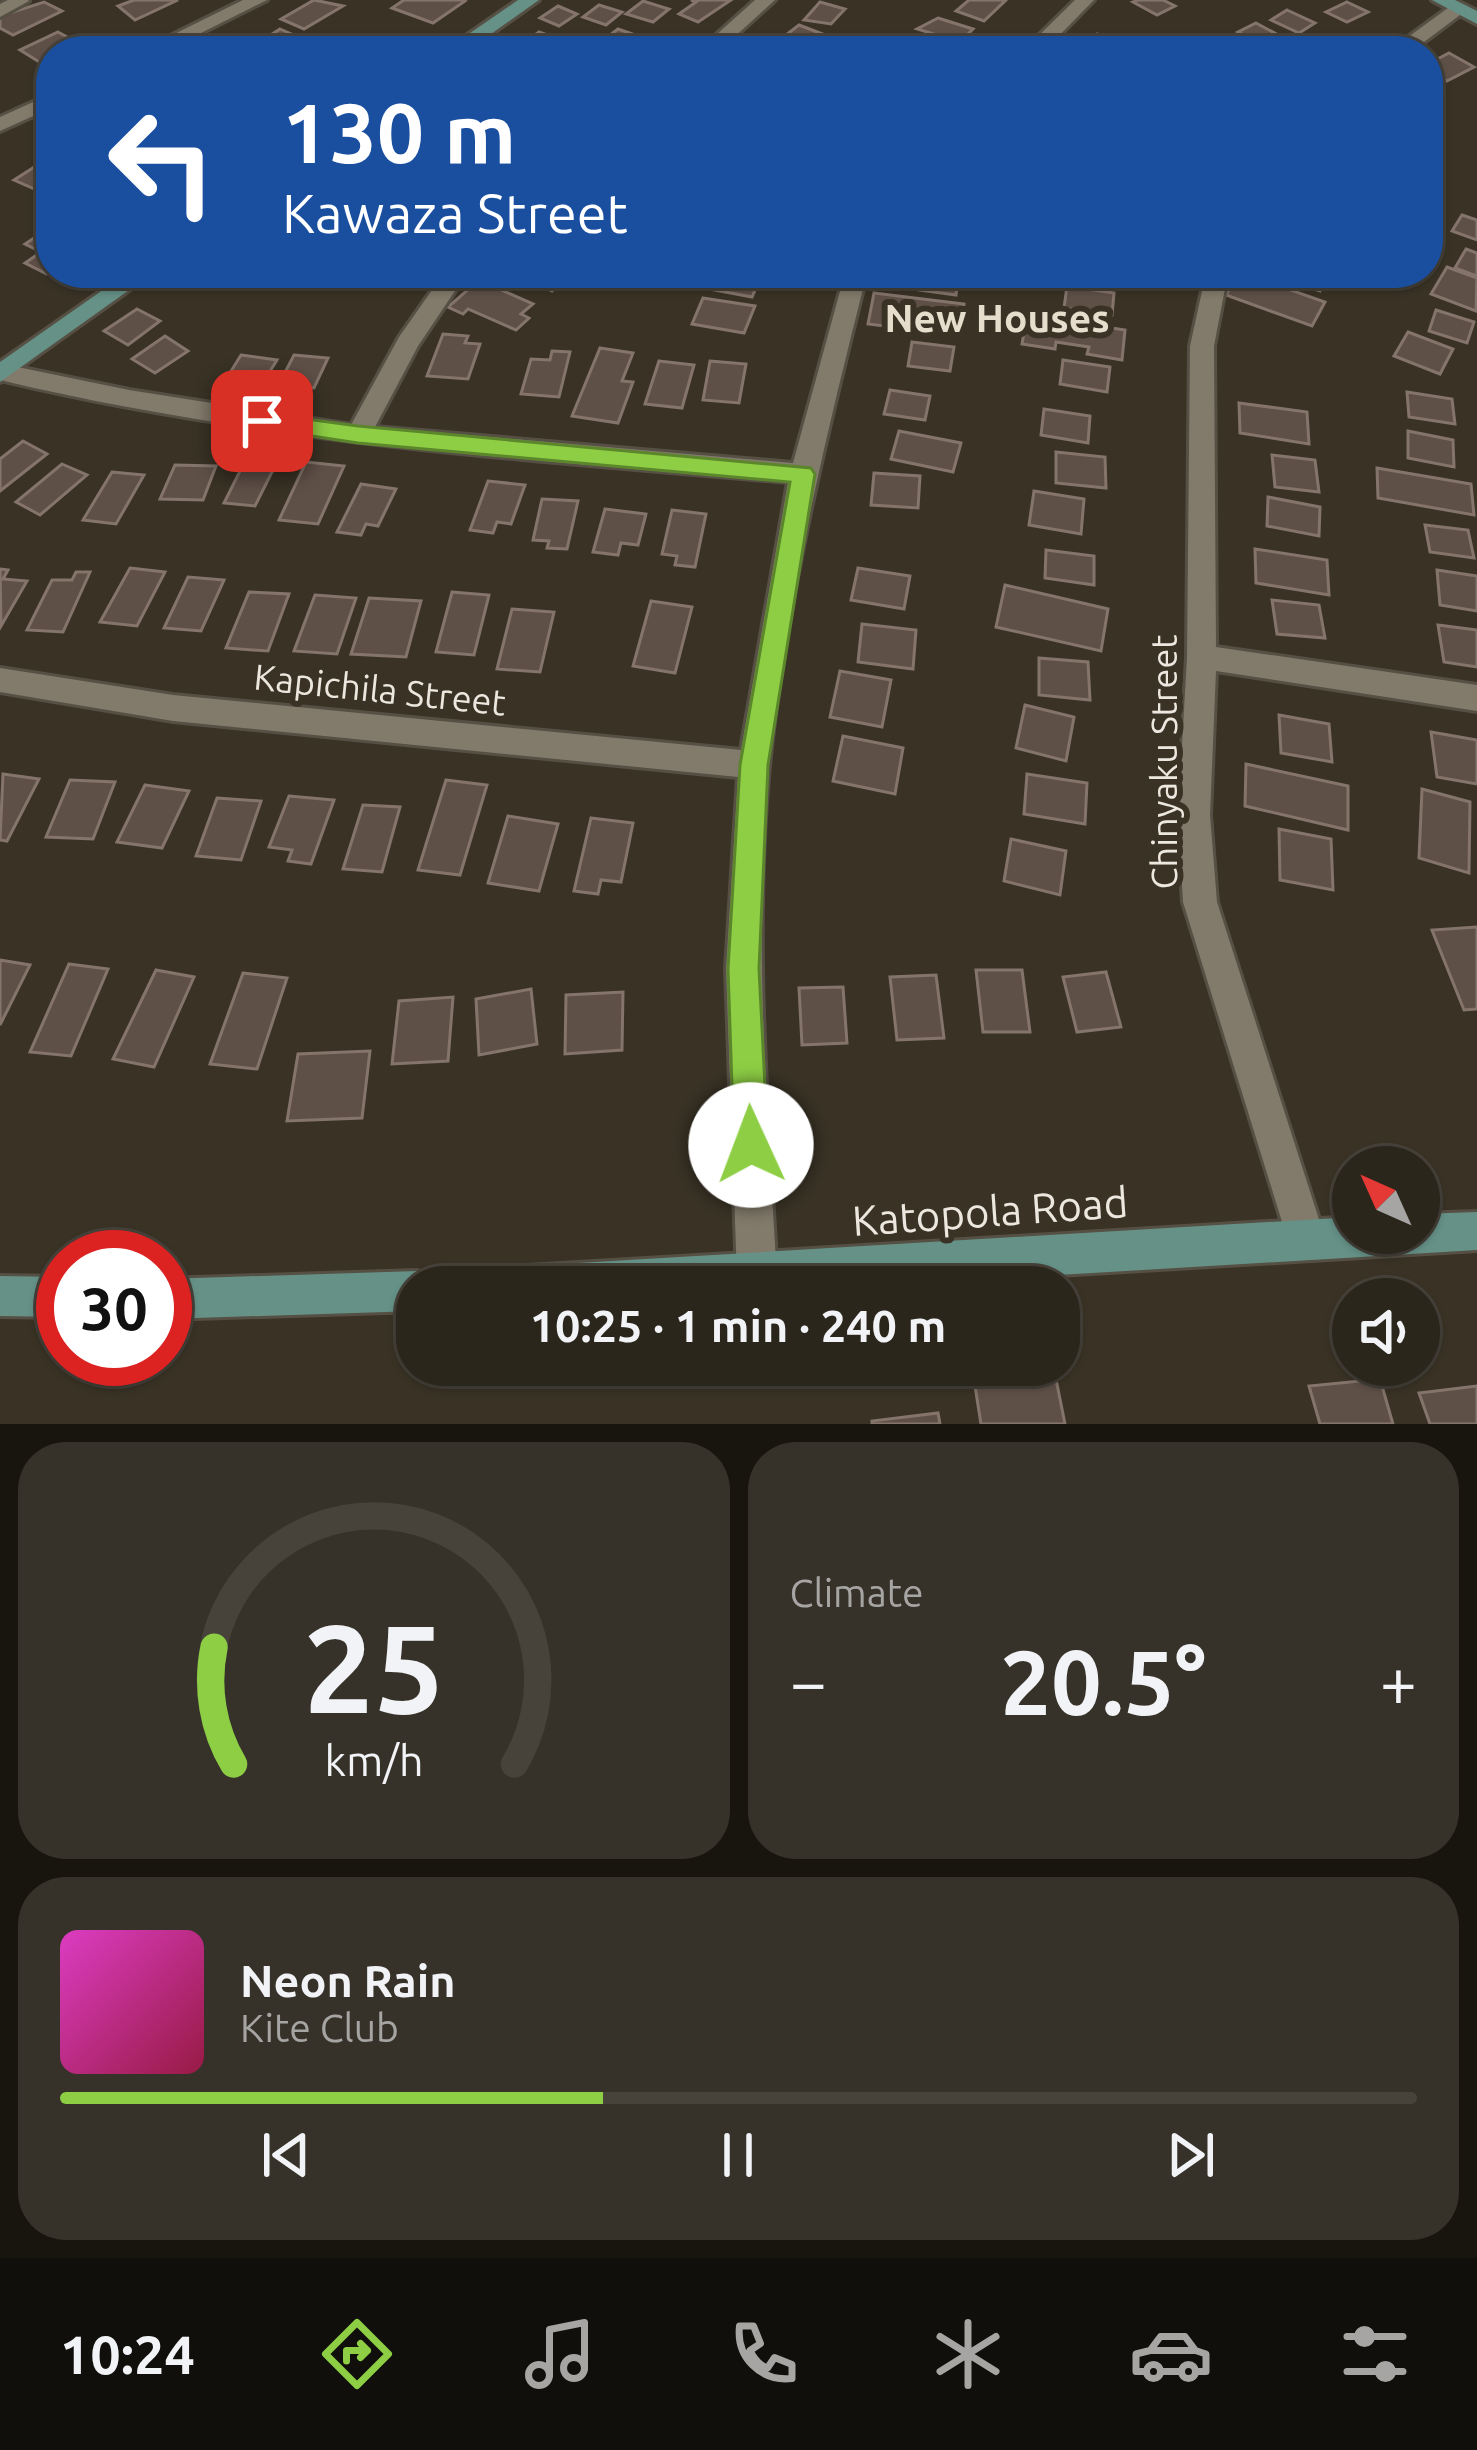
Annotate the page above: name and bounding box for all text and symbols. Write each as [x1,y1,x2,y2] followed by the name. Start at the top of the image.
[84,84,240,240] icon: left
[282,85,516,179] text: 130 m
[282,183,628,243] text: Kawaza Street
[884,296,1110,339] district label: New Houses
[211,370,313,472] pin
[229,388,295,454] icon: arrive
[1143,635,1184,889] street label: Chinyaku Street
[252,655,508,723] street label: Kapichila Street
[688,1082,814,1208] position arrow
[1332,1146,1440,1254] north arrow
[1332,1146,1440,1386] map controls
[851,1178,1129,1244] street label: Katopola Road
[36,1230,192,1386] speed limit sign: 30
[1332,1278,1440,1386] button: sound
[530,1300,946,1351] text: 10:25 · 1 min · 240 m
[790,1571,924,1614] text: Climate
[303,1597,444,1737] text: 25
[1000,1631,1206,1732] text: 20.5°
[790,1644,827,1718] text: −
[1380,1644,1417,1718] text: +
[324,1735,423,1783] text: km/h
[240,1955,455,2006] text: Neon Rain
[240,2006,399,2049] text: Kite Club
[253,2122,319,2188] icon: previous
[705,2122,771,2188] icon: pause
[1158,2122,1224,2188] icon: next
[315,2312,399,2396] icon: directions
[518,2312,602,2396] icon: music
[722,2312,806,2396] icon: phone
[926,2312,1010,2396] icon: climate
[1129,2312,1213,2396] icon: car
[1333,2312,1417,2396] icon: filters
[60,2324,195,2384] text: 10:24

